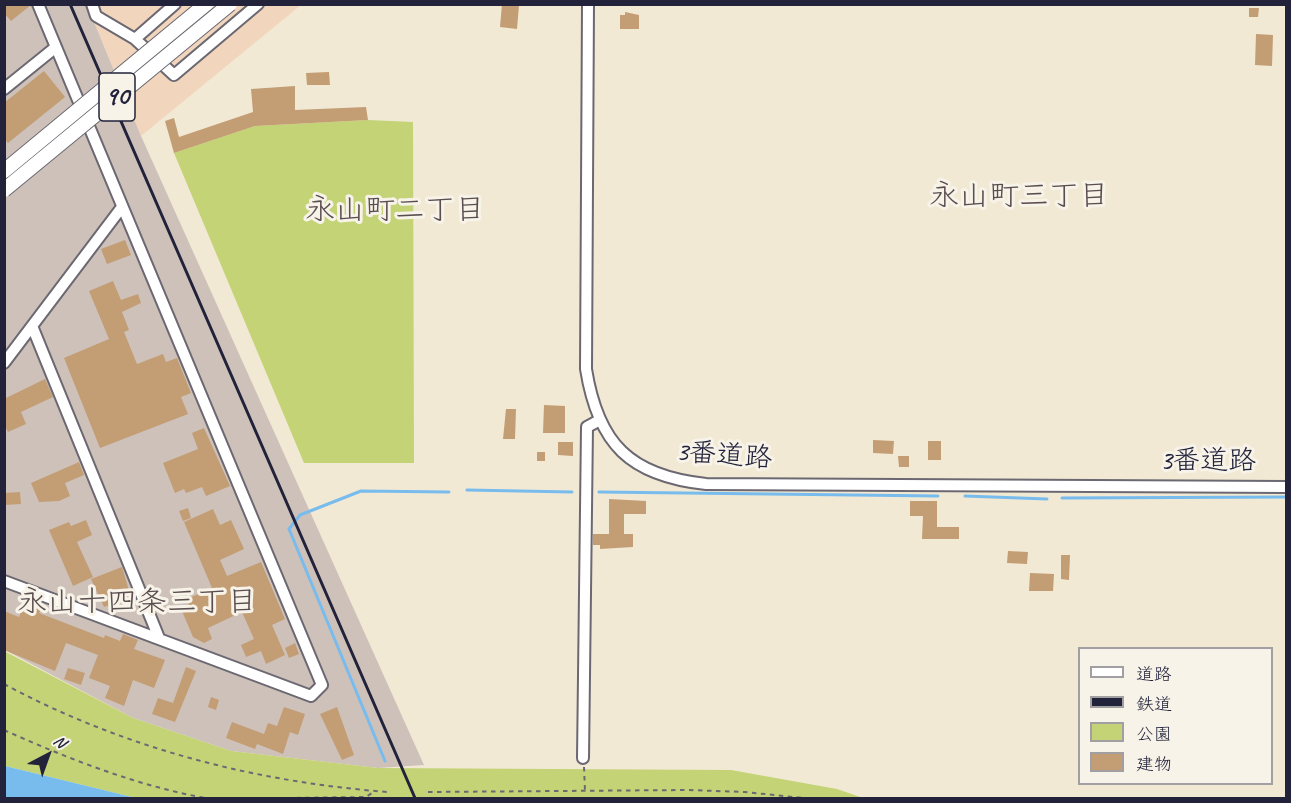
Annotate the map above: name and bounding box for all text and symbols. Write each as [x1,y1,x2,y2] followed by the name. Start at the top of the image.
[99,73,135,121] road number: 90
[929,179,1109,215] district label: 永山町三丁目
[305,193,485,229] district label: 永山町二丁目
[675,436,773,476] street label: 3番道路
[1160,445,1256,479] street label: 3番道路
[17,585,257,621] district label: 永山十四条三丁目
[1078,647,1273,785] legend
[1136,663,1172,685] text: 道路
[1136,693,1172,715] text: 鉄道
[1136,723,1172,745] text: 公園
[18,725,78,785] north arrow
[50,731,70,752] text: N
[1136,753,1172,775] text: 建物

